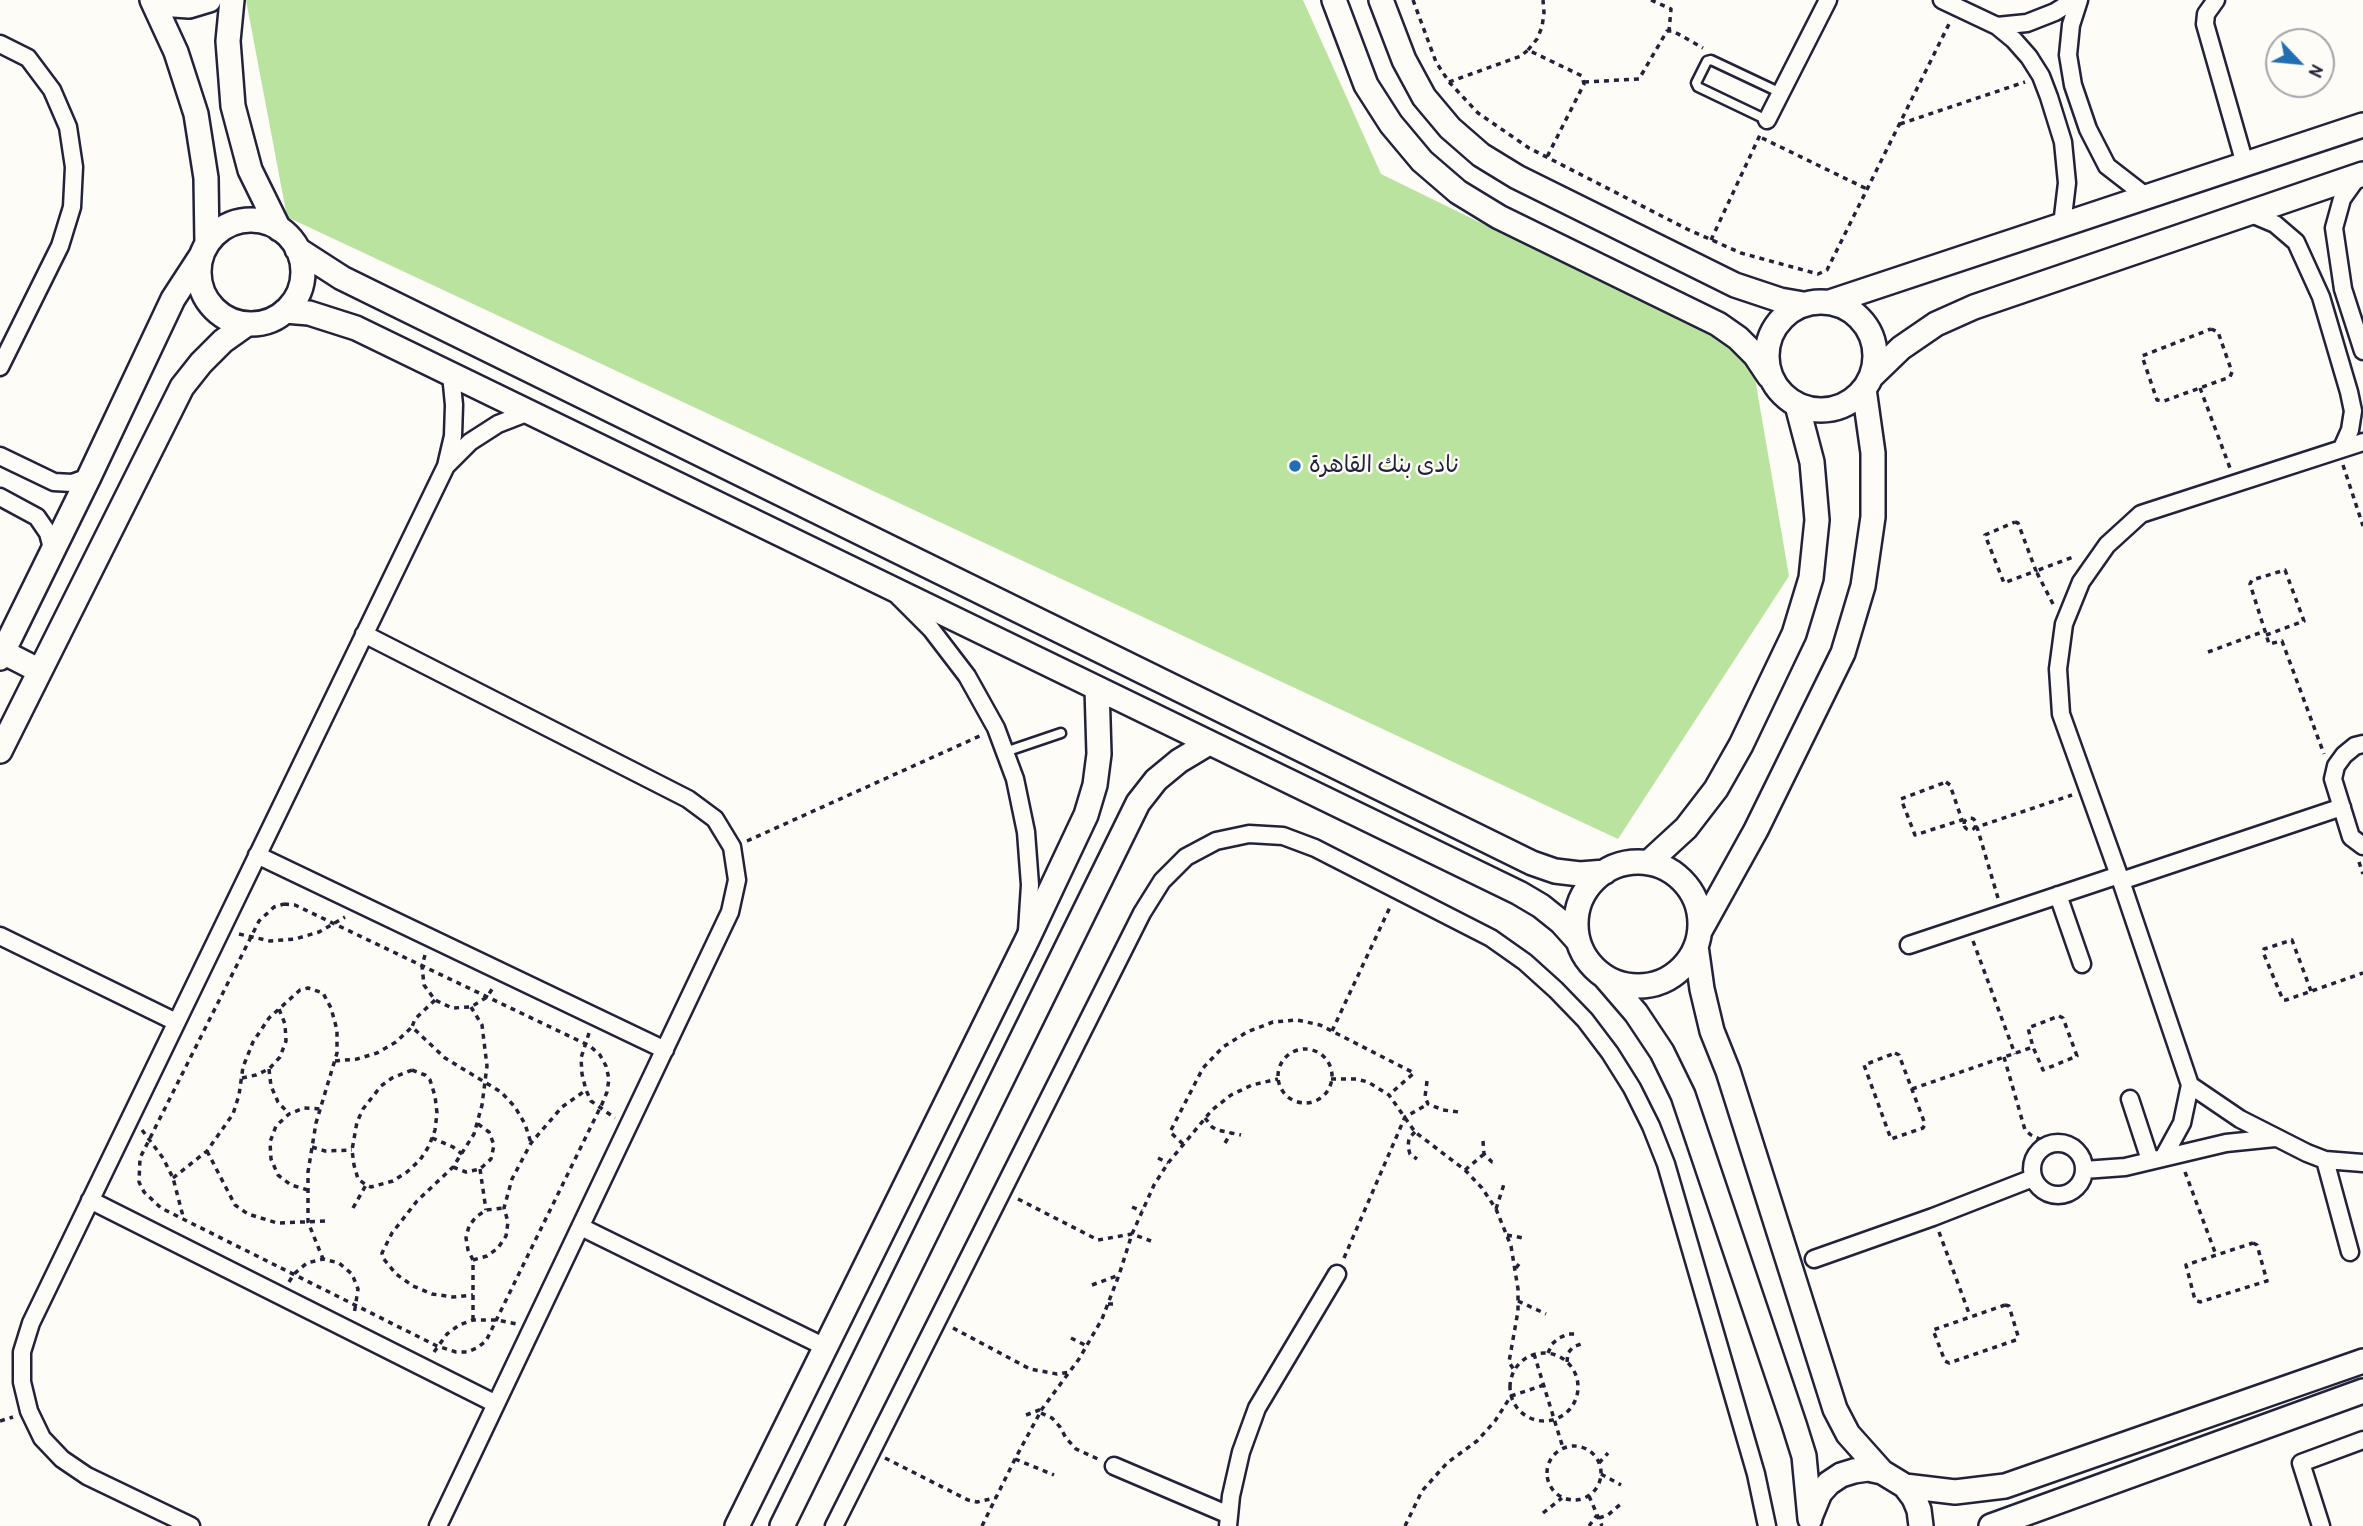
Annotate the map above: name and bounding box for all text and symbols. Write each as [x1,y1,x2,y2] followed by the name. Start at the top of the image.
[2265,28,2335,98] north arrow
[2303,61,2331,82] text: N
[1309,452,1460,480] place label: نادى بنك القاهرة
[1287,458,1303,474] marker: نادى بنك القاهرة

